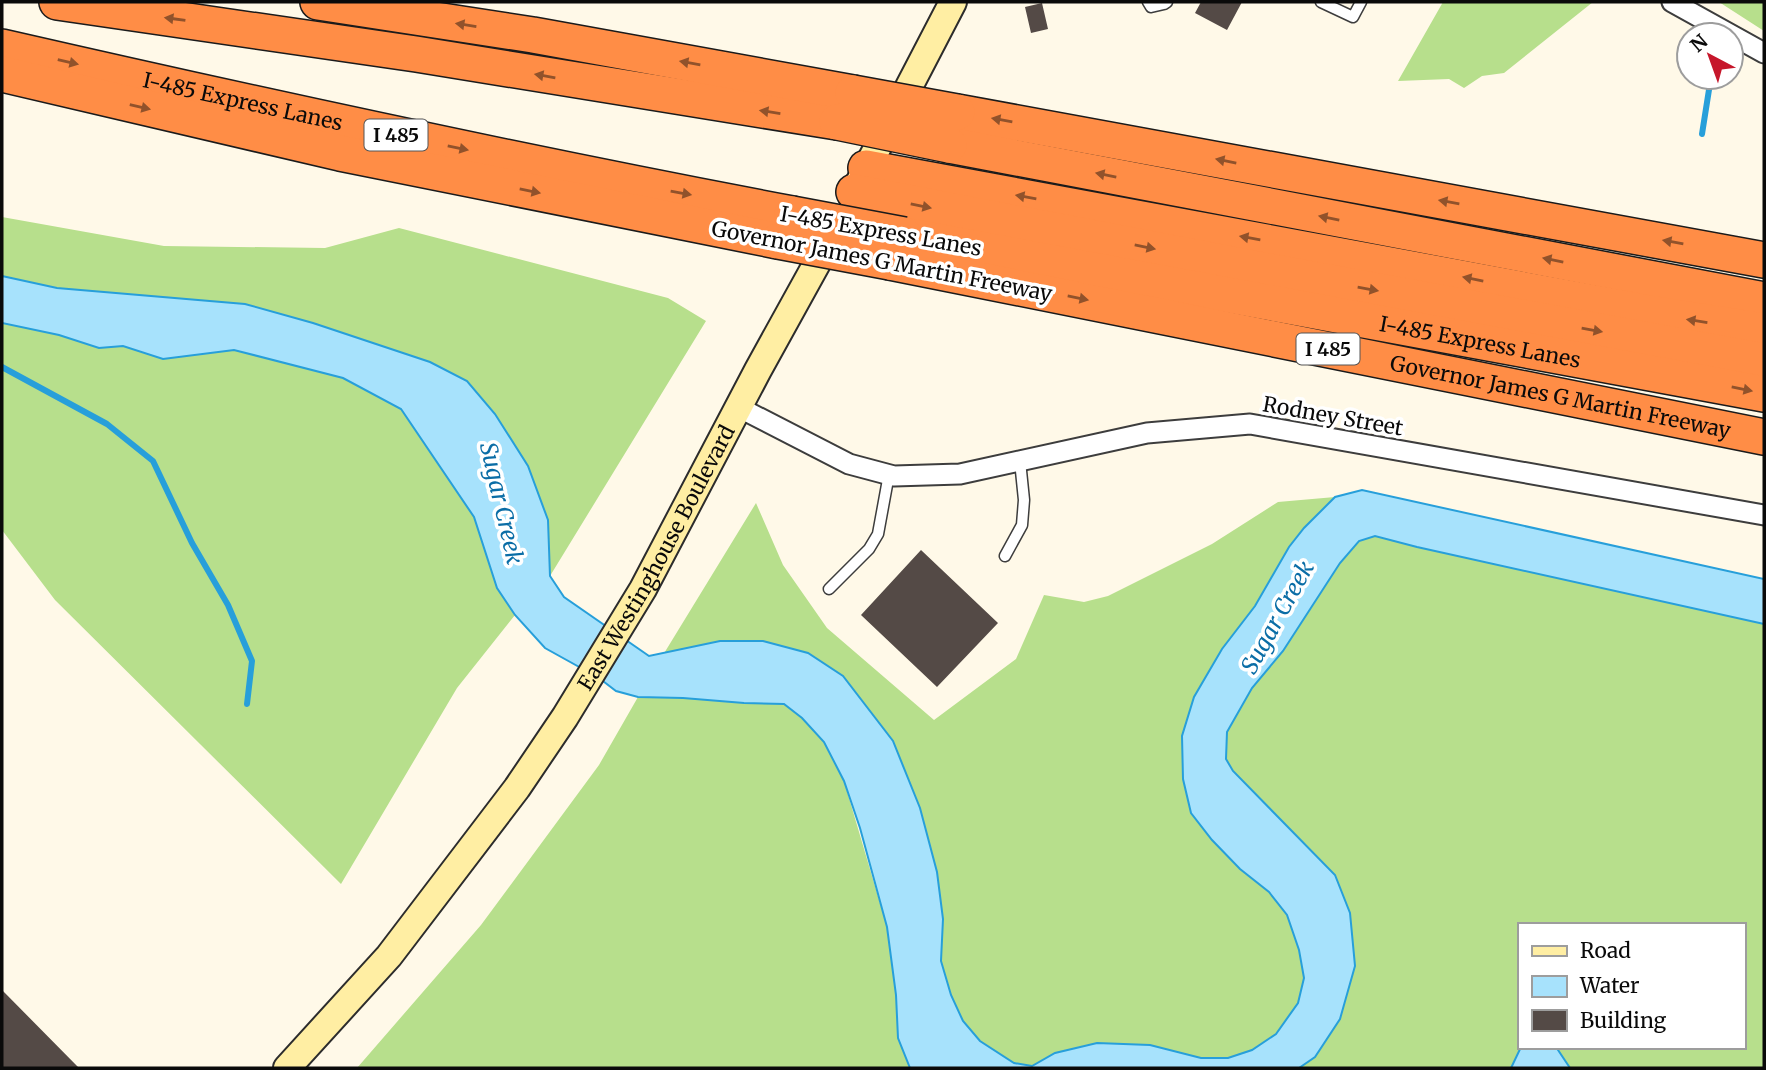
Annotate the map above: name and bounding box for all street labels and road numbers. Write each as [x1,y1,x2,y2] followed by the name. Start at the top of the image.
[140,66,345,136] street label: I-485 Express Lanes
[364,119,428,150] road number: I 485
[778,200,984,262] street label: I-485 Express Lanes
[709,215,1055,307] street label: Governor James G Martin Freeway
[1377,310,1583,373] street label: I-485 Express Lanes
[1296,334,1360,364] road number: I 485
[1388,349,1734,444] street label: Governor James G Martin Freeway
[1261,390,1405,442] street label: Rodney Street
[571,420,740,695] street label: East Westinghouse Boulevard

